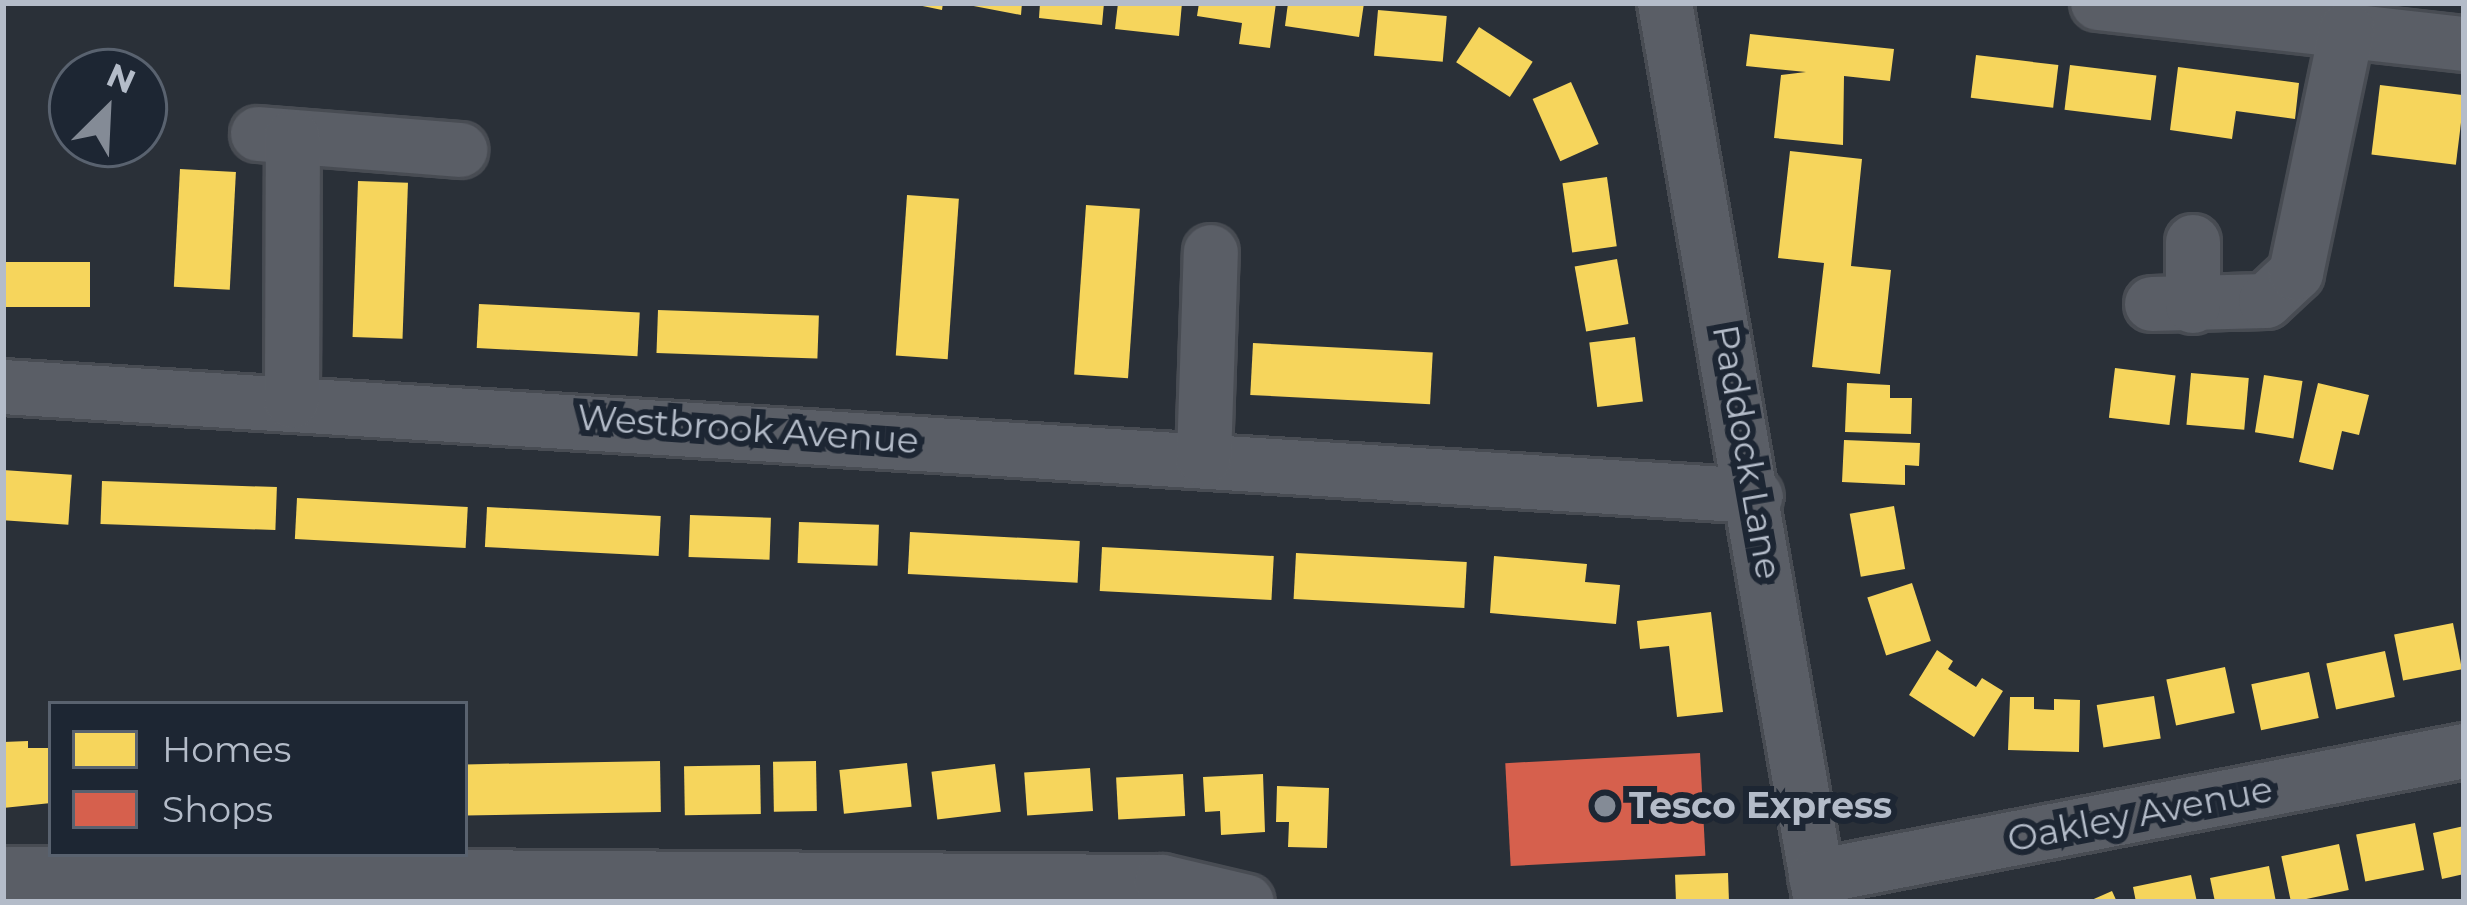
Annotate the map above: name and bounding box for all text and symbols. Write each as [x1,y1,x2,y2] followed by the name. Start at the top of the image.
[48,48,168,168] north arrow
[101,54,142,102] text: N
[1703,321,1791,583] street label: Paddock Lane
[576,396,920,462] street label: Westbrook Avenue
[48,701,468,857] legend
[162,727,291,771] text: Homes
[2004,767,2276,861] street label: Oakley Avenue
[1629,784,1892,828] place label: Tesco Express
[162,787,273,831] text: Shops
[1592,793,1618,819] marker: Tesco Express

